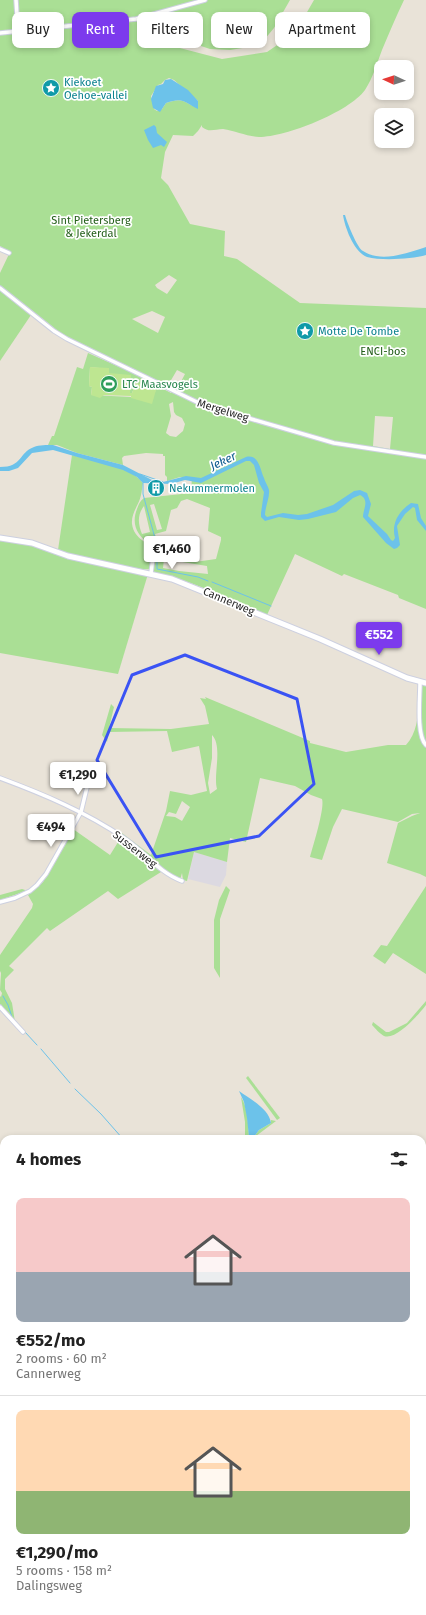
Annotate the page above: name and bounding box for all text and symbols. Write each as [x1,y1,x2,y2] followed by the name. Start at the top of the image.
[12,12,64,48] chip: Buy
[72,12,129,48] chip: Rent
[137,12,203,48] chip: Filters
[211,12,267,48] chip: New
[275,12,370,48] chip: Apartment
[374,60,414,100] north arrow
[374,60,414,148] map controls
[64,76,127,102] place label: Kiekoet Oehoe-vallei
[41,78,61,98] place icon: Kiekoet Oehoe-vallei
[374,108,414,148] button: layers
[51,214,131,240] park label: Sint Pietersberg & Jekerdal
[295,321,315,341] place icon: Motte De Tombe
[318,325,399,338] place label: Motte De Tombe
[360,345,406,358] park label: ENCI-bos
[99,374,119,394] sports icon: LTC Maasvogels
[122,378,198,391] place label: LTC Maasvogels
[196,397,250,425] street label: Mergelweg
[207,449,239,473] water label: Jeker
[146,478,166,498] building icon: Nekummermolen
[169,482,255,495] place label: Nekummermolen
[139,536,205,570] pin: €1,460
[153,541,191,556] text: €1,460
[201,585,257,618] street label: Cannerweg
[355,622,403,656] pin: €552
[365,627,393,642] text: €552
[45,762,111,796] pin: €1,290
[59,767,97,782] text: €1,290
[27,814,75,848] pin: €494
[37,819,65,834] text: €494
[110,828,160,871] street label: Susserweg
[388,1148,410,1170] icon: filters
[16,1149,81,1170] text: 4 homes
[177,1224,249,1296] icon: home
[16,1330,85,1351] text: €552/mo
[16,1351,107,1366] text: 2 rooms · 60 m²
[16,1366,81,1381] text: Cannerweg
[177,1436,249,1508] icon: home
[16,1542,98,1563] text: €1,290/mo
[16,1563,112,1578] text: 5 rooms · 158 m²
[16,1578,82,1593] text: Dalingsweg

